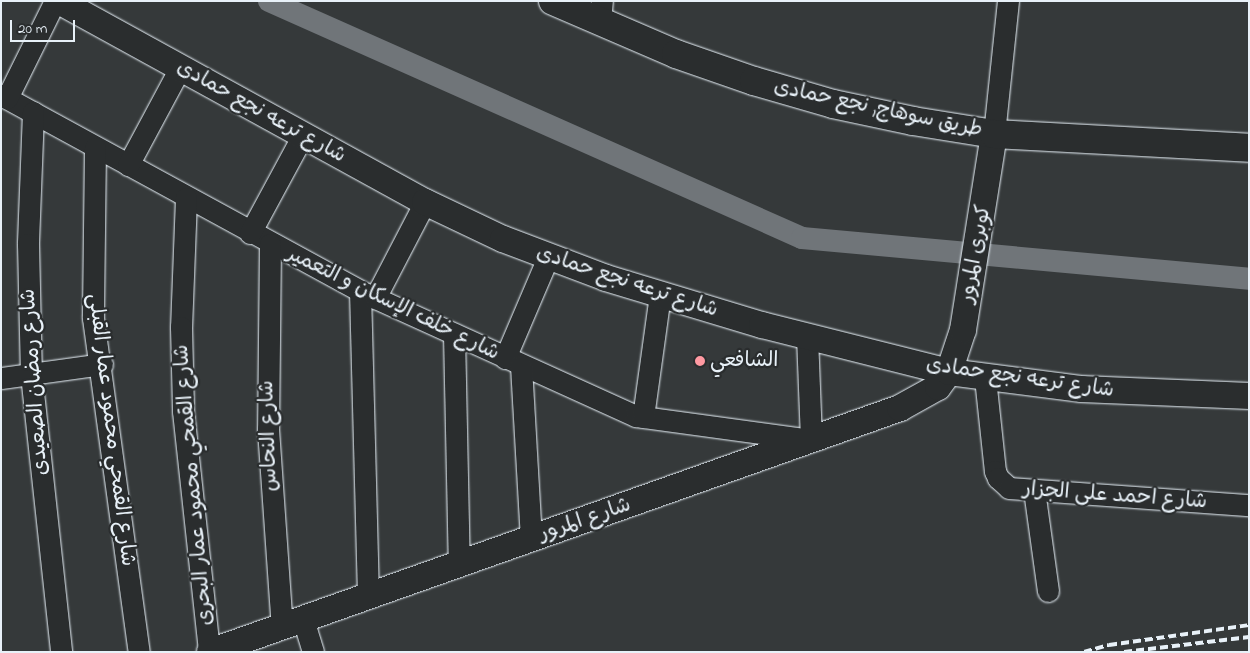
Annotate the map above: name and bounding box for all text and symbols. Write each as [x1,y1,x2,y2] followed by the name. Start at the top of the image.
[12,10,78,42] scale bar
[18,18,47,40] text: 20 m
[172,55,350,169] street label: شارع ترعه نجع حمادى
[771,75,985,143] street label: طريق سوهاج, نجع حمادى
[955,203,997,305] street label: كوبرى المرور
[533,241,721,323] street label: شارع ترعه نجع حمادى
[283,242,503,366] street label: شارع خلف الإسكان و التعمير
[16,288,54,476] street label: شارع رمضان الصعيدى
[82,292,140,568] street label: شارع القمحي محمود عمار القبلى
[169,343,219,627] street label: شارع القمحي محمود عمار البحرى
[710,348,778,374] place label: الشافعي
[924,352,1116,404] street label: شارع ترعه نجع حمادى
[694,355,706,367] marker: الشافعي
[254,380,284,492] street label: شارع النحاس
[1022,477,1208,515] street label: شارع احمد على الجزار
[536,493,634,547] street label: شارع المرور

